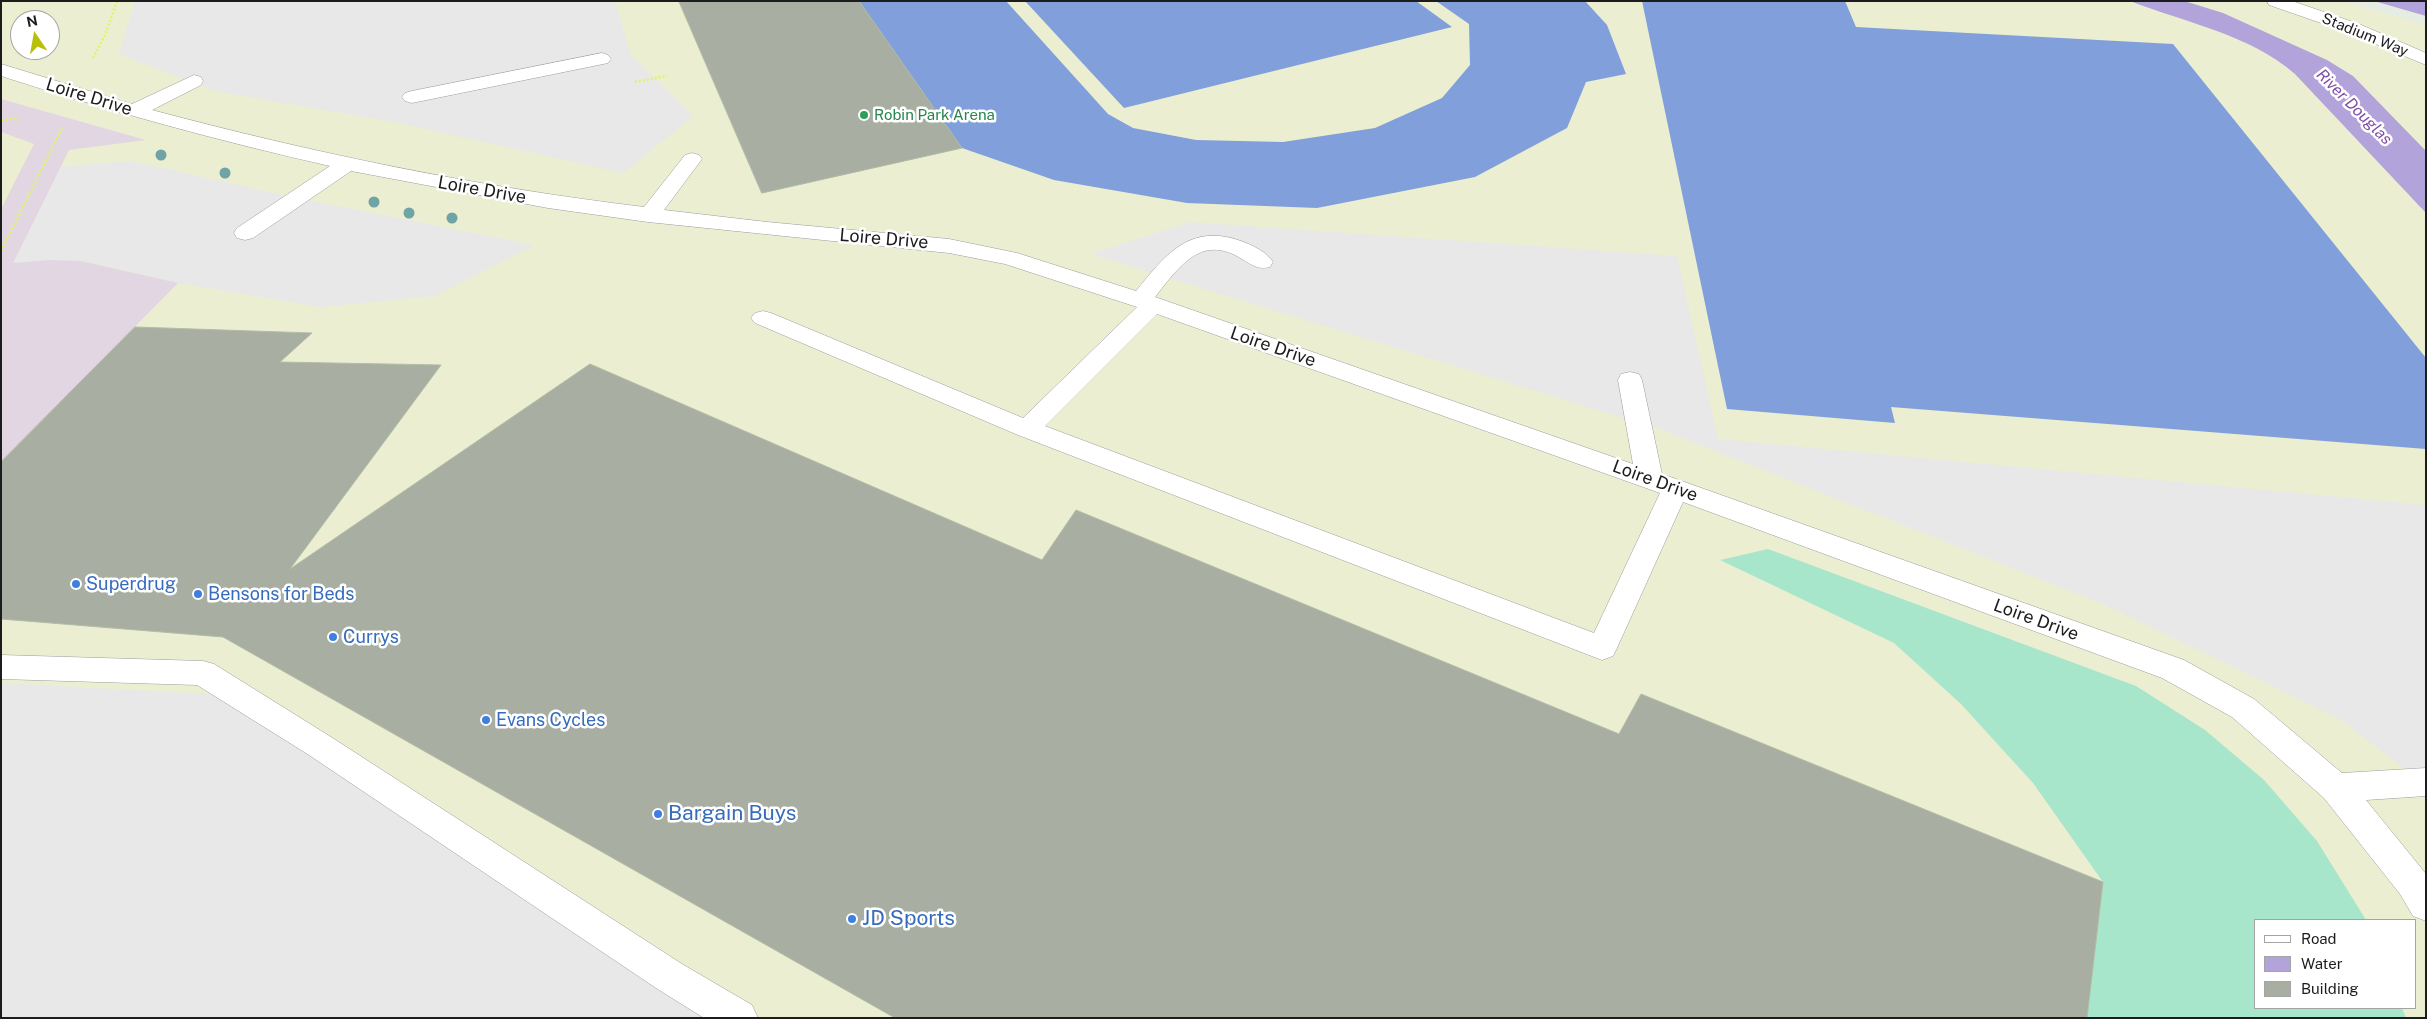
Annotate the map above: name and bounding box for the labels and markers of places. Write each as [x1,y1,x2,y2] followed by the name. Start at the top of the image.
[874,106,995,124] place label: Robin Park Arena
[858,109,870,121] marker: Robin Park Arena
[86,573,176,595] place label: Superdrug
[70,578,82,590] marker: Superdrug
[208,583,354,605] place label: Bensons for Beds
[192,588,204,600] marker: Bensons for Beds
[343,626,399,648] place label: Currys
[327,631,339,643] marker: Currys
[496,709,605,731] place label: Evans Cycles
[480,714,492,726] marker: Evans Cycles
[668,801,796,827] place label: Bargain Buys
[652,808,664,820] marker: Bargain Buys
[862,906,955,932] place label: JD Sports
[846,913,858,925] marker: JD Sports

